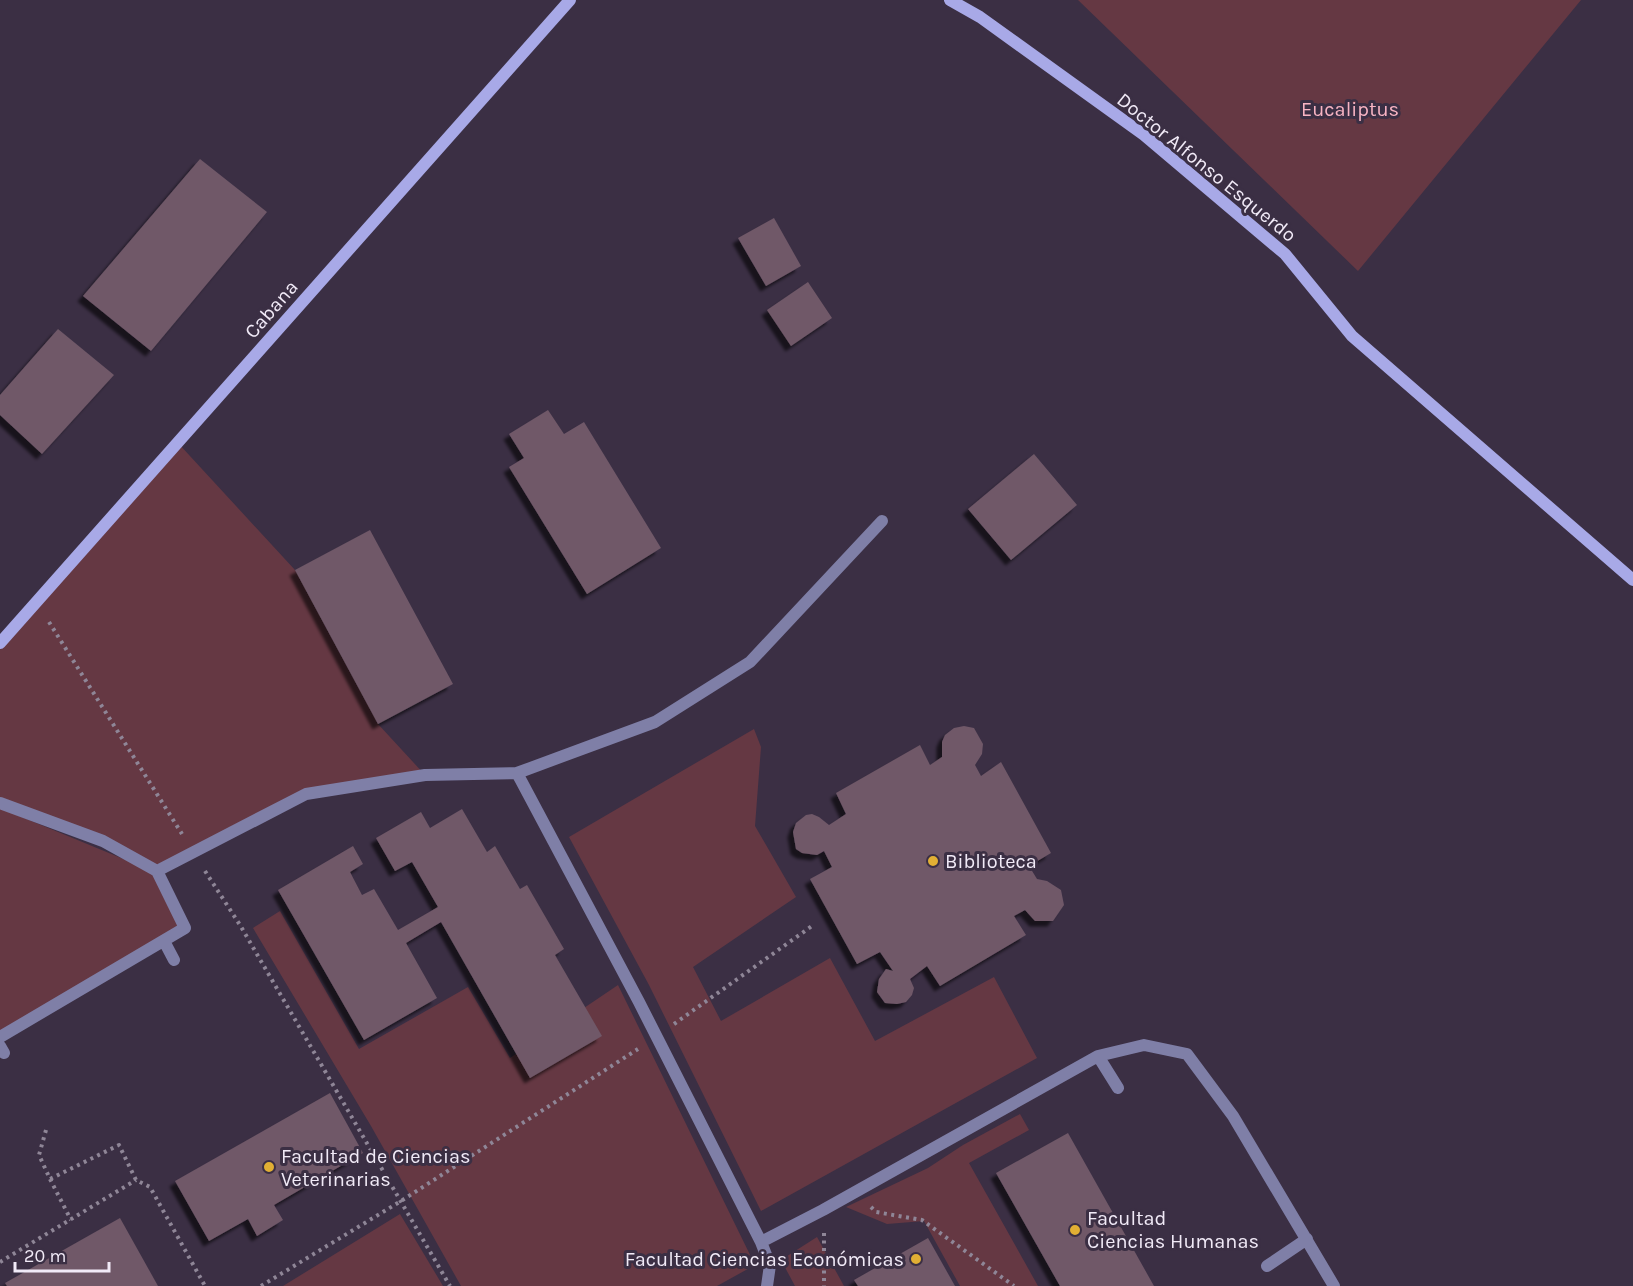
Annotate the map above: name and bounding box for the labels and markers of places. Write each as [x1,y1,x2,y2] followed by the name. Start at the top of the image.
[945,850,1037,873] place label: Biblioteca
[926,854,940,868] marker: Biblioteca
[281,1145,470,1191] place label: Facultad de Ciencias Veterinarias
[262,1160,276,1174] marker: Facultad de Ciencias Veterinarias
[1087,1207,1259,1253] place label: Facultad Ciencias Humanas
[1068,1223,1082,1237] marker: Facultad Ciencias Humanas
[625,1248,904,1271] place label: Facultad Ciencias Económicas
[909,1252,923,1266] marker: Facultad Ciencias Económicas

